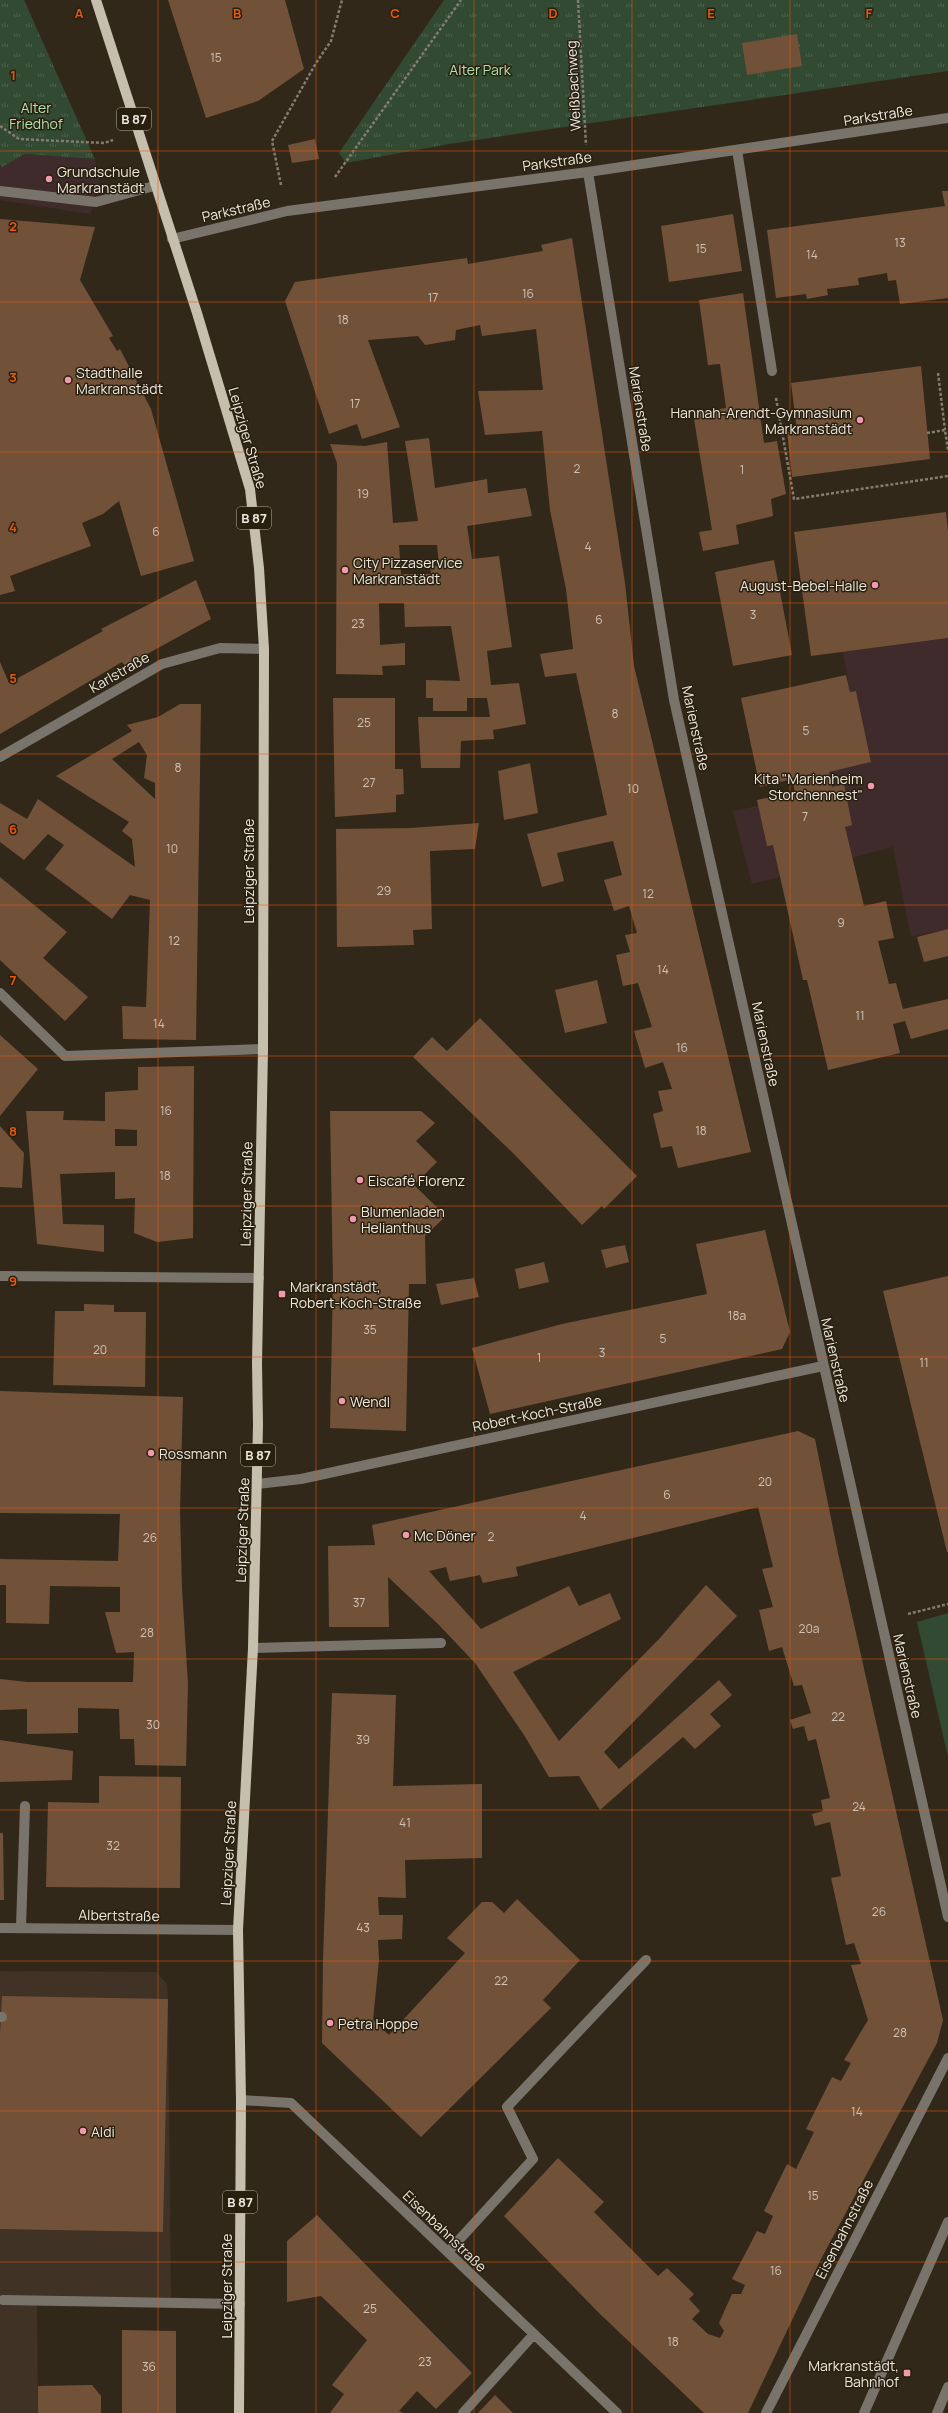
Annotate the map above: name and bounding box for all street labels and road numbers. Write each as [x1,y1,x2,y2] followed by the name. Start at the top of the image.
[561,40,585,132] street label: Weißbachweg
[842,100,914,130] street label: Parkstraße
[117,108,151,130] road number: B 87
[521,147,593,175] street label: Parkstraße
[200,192,272,226] street label: Parkstraße
[625,365,657,453] street label: Marienstraße
[224,385,272,491] street label: Leipziger Straße
[237,507,271,529] road number: B 87
[85,647,153,697] street label: Karlstraße
[678,684,714,772] street label: Marienstraße
[239,819,258,923] street label: Leipziger Straße
[748,1000,784,1088] street label: Marienstraße
[236,1141,256,1247] street label: Leipziger Straße
[817,1316,855,1404] street label: Marienstraße
[471,1390,603,1436] street label: Robert-Koch-Straße
[241,1444,275,1466] road number: B 87
[231,1477,253,1583] street label: Leipziger Straße
[889,1632,927,1720] street label: Marienstraße
[216,1800,240,1906] street label: Leipziger Straße
[78,1905,160,1925] street label: Albertstraße
[811,2176,877,2282] street label: Eisenbahnstraße
[399,2186,491,2276] street label: Eisenbahnstraße
[223,2191,257,2213] road number: B 87
[217,2234,236,2338] street label: Leipziger Straße

